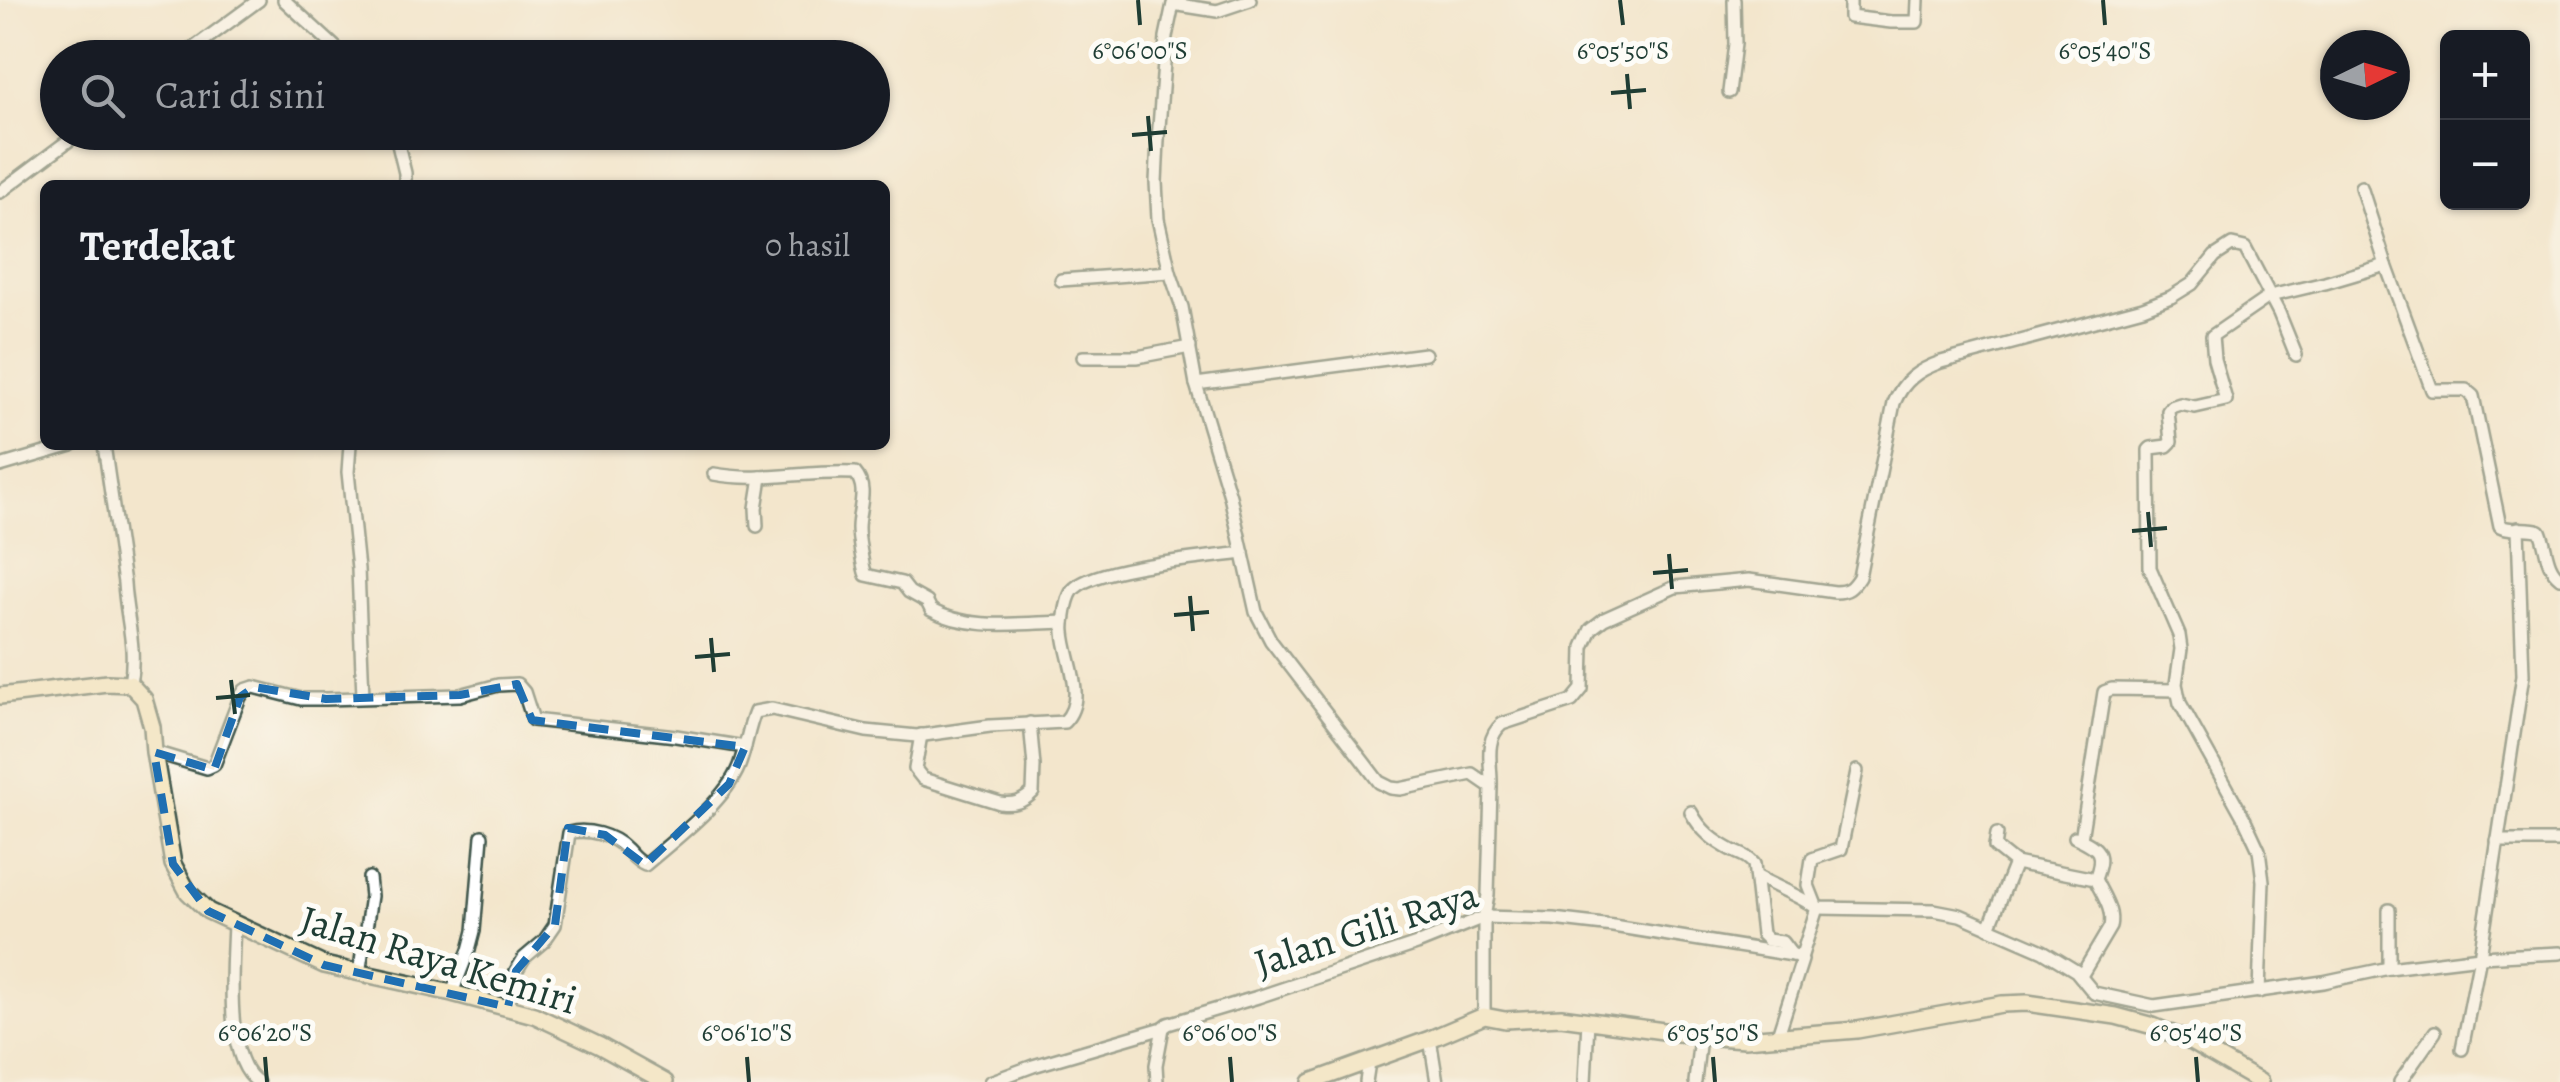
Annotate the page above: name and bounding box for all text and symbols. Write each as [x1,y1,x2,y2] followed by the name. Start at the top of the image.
[2320,30,2410,120] north arrow
[2440,30,2530,210] map controls
[2440,30,2530,120] button: +
[1092,34,1188,68] text: 6°06'00"S
[1577,34,1669,68] text: 6°05'50"S
[2059,34,2151,68] text: 6°05'40"S
[40,40,890,150] search box
[75,68,130,123] icon: search
[155,69,325,121] text: Cari di sini
[2440,120,2530,210] button: −
[80,217,235,274] text: Terdekat
[765,223,850,267] text: 0 hasil
[1247,866,1485,991] street label: Jalan Gili Raya
[294,891,584,1028] street label: Jalan Raya Kemiri
[218,1016,312,1050] text: 6°06'20"S
[702,1016,792,1050] text: 6°06'10"S
[1182,1016,1278,1050] text: 6°06'00"S
[1667,1016,1759,1050] text: 6°05'50"S
[2150,1016,2242,1050] text: 6°05'40"S

